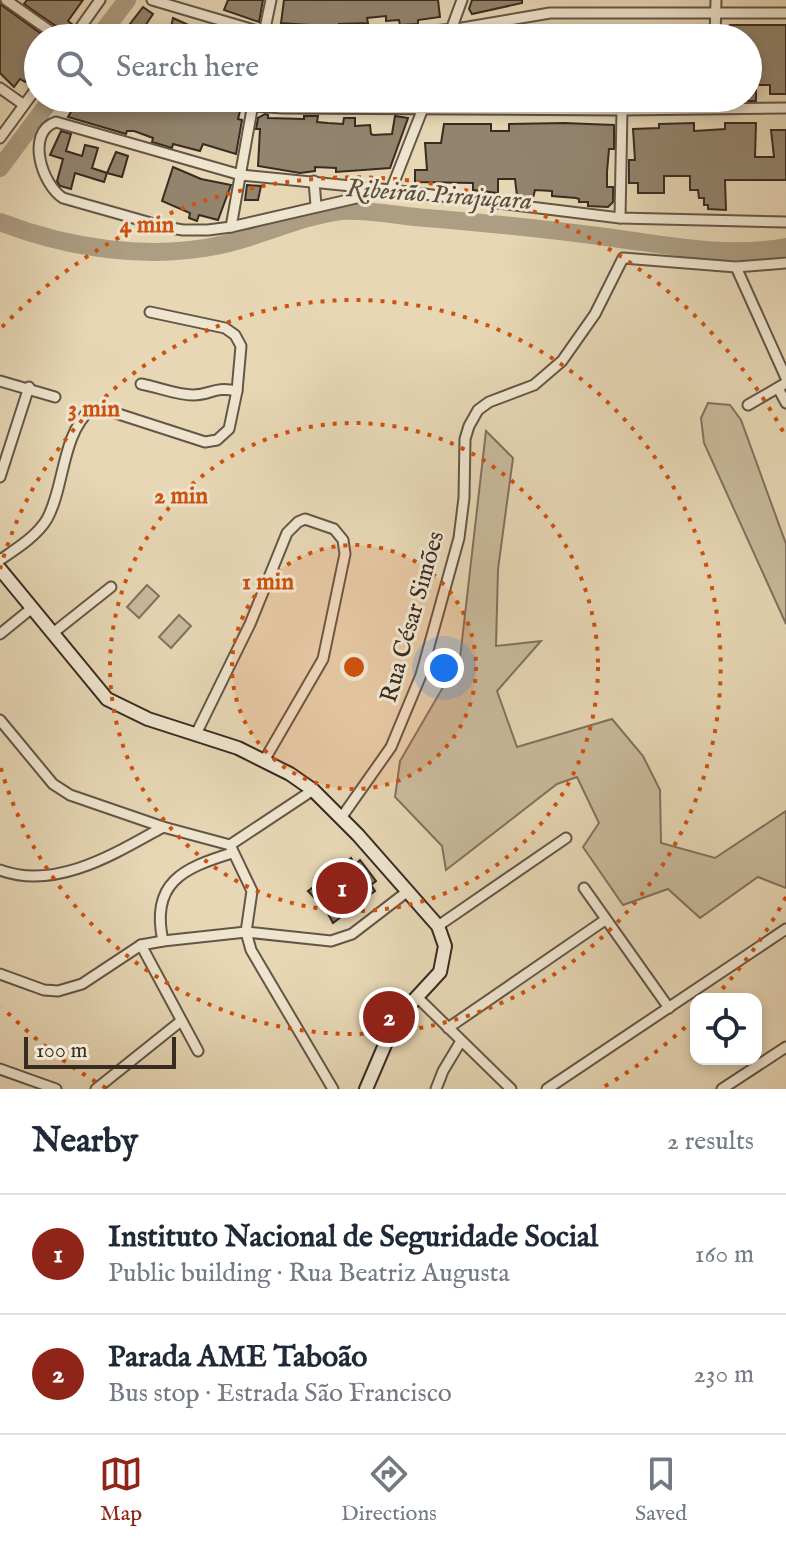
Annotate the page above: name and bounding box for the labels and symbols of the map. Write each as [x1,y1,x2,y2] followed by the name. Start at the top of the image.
[345,172,533,218] water label: Ribeirão Pirajuçara
[120,210,175,241] text: 4 min
[68,394,120,425] text: 3 min
[154,481,208,512] text: 2 min
[374,528,452,706] street label: Rua César Simões
[242,567,294,598] text: 1 min
[424,648,464,688] your location
[340,653,368,681] centre of rings
[316,858,368,918] pin: 1
[363,987,415,1047] pin: 2
[24,1033,176,1069] scale bar

